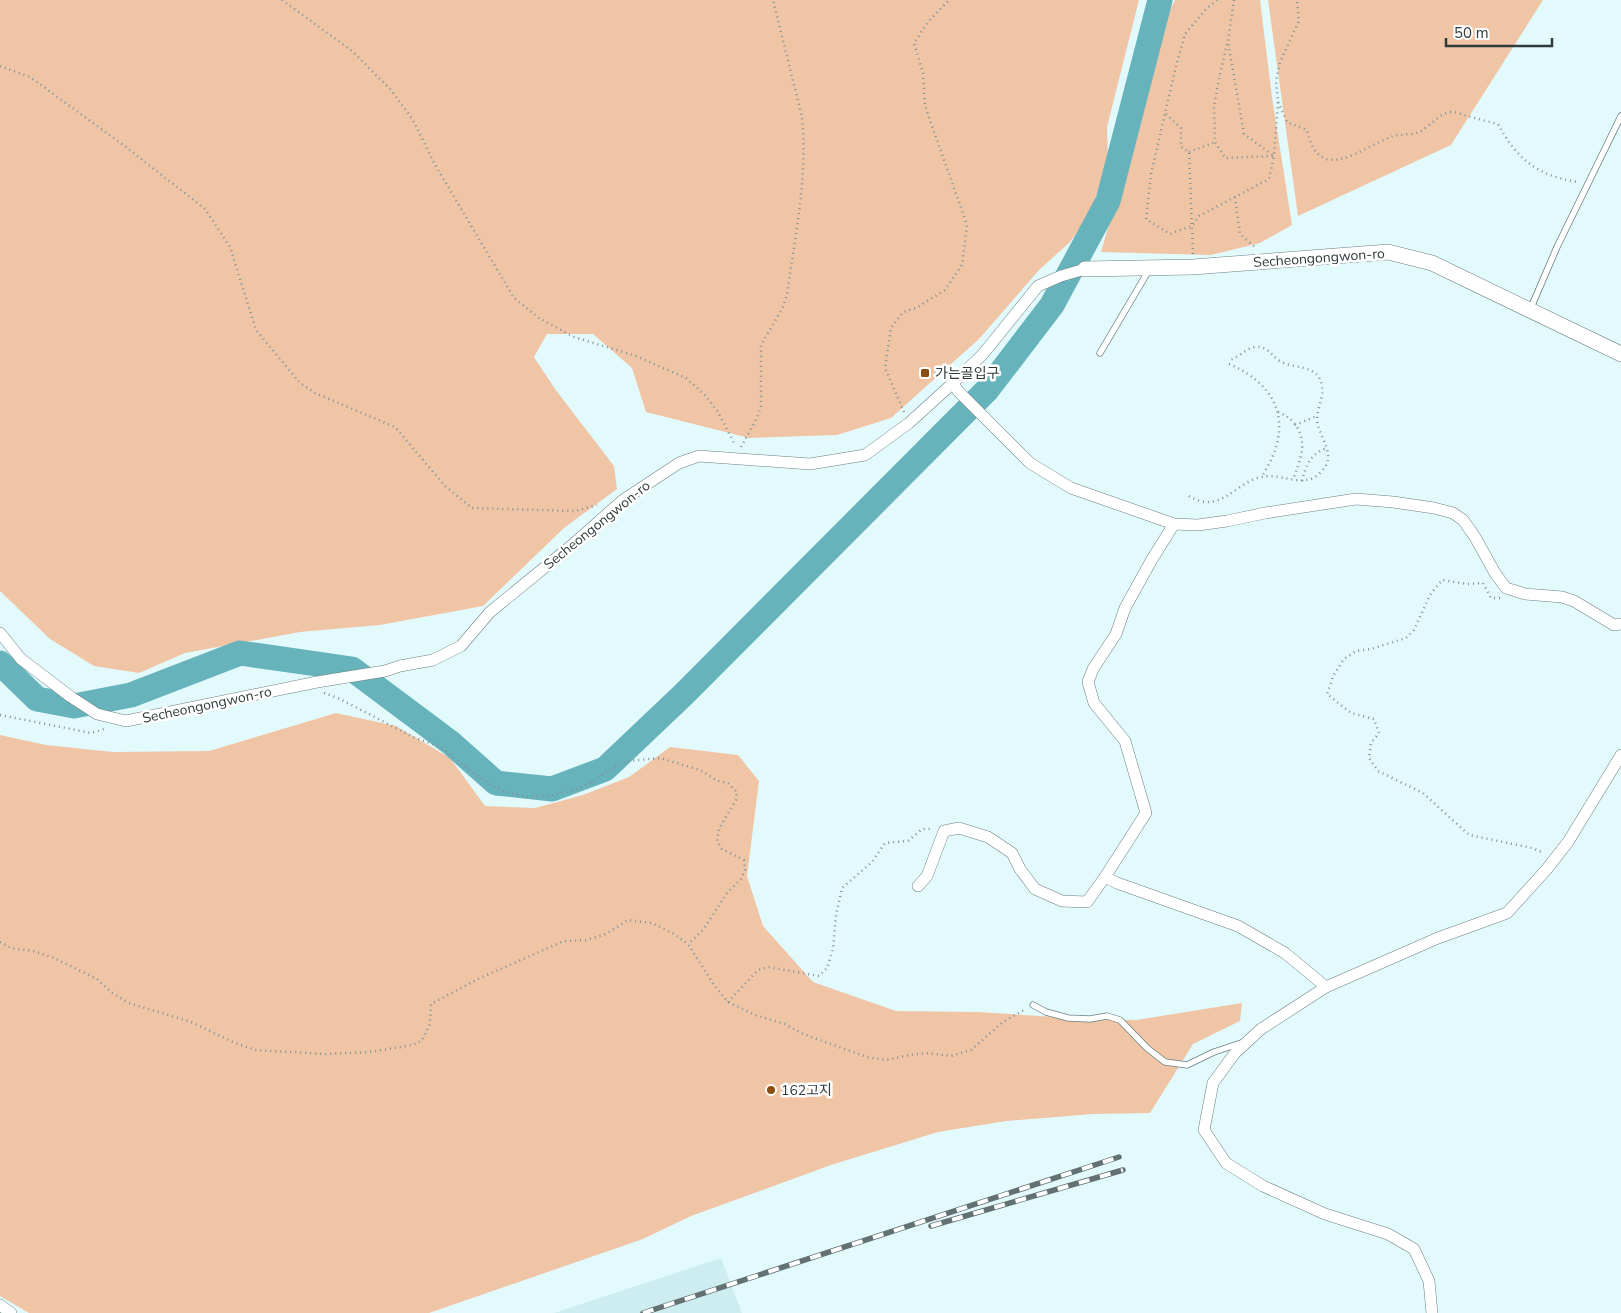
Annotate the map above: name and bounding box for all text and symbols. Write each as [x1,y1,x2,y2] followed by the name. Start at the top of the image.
[1446,15,1552,47] scale bar
[1454,23,1489,43] text: 50 m
[1253,244,1386,272] street label: Secheongongwon-ro
[935,364,1000,383] place label: 가는골입구
[919,367,931,379] marker: 가는골입구
[540,476,654,574] street label: Secheongongwon-ro
[141,682,274,728] street label: Secheongongwon-ro
[781,1081,832,1100] place label: 162고지
[765,1084,777,1096] marker: 162고지

